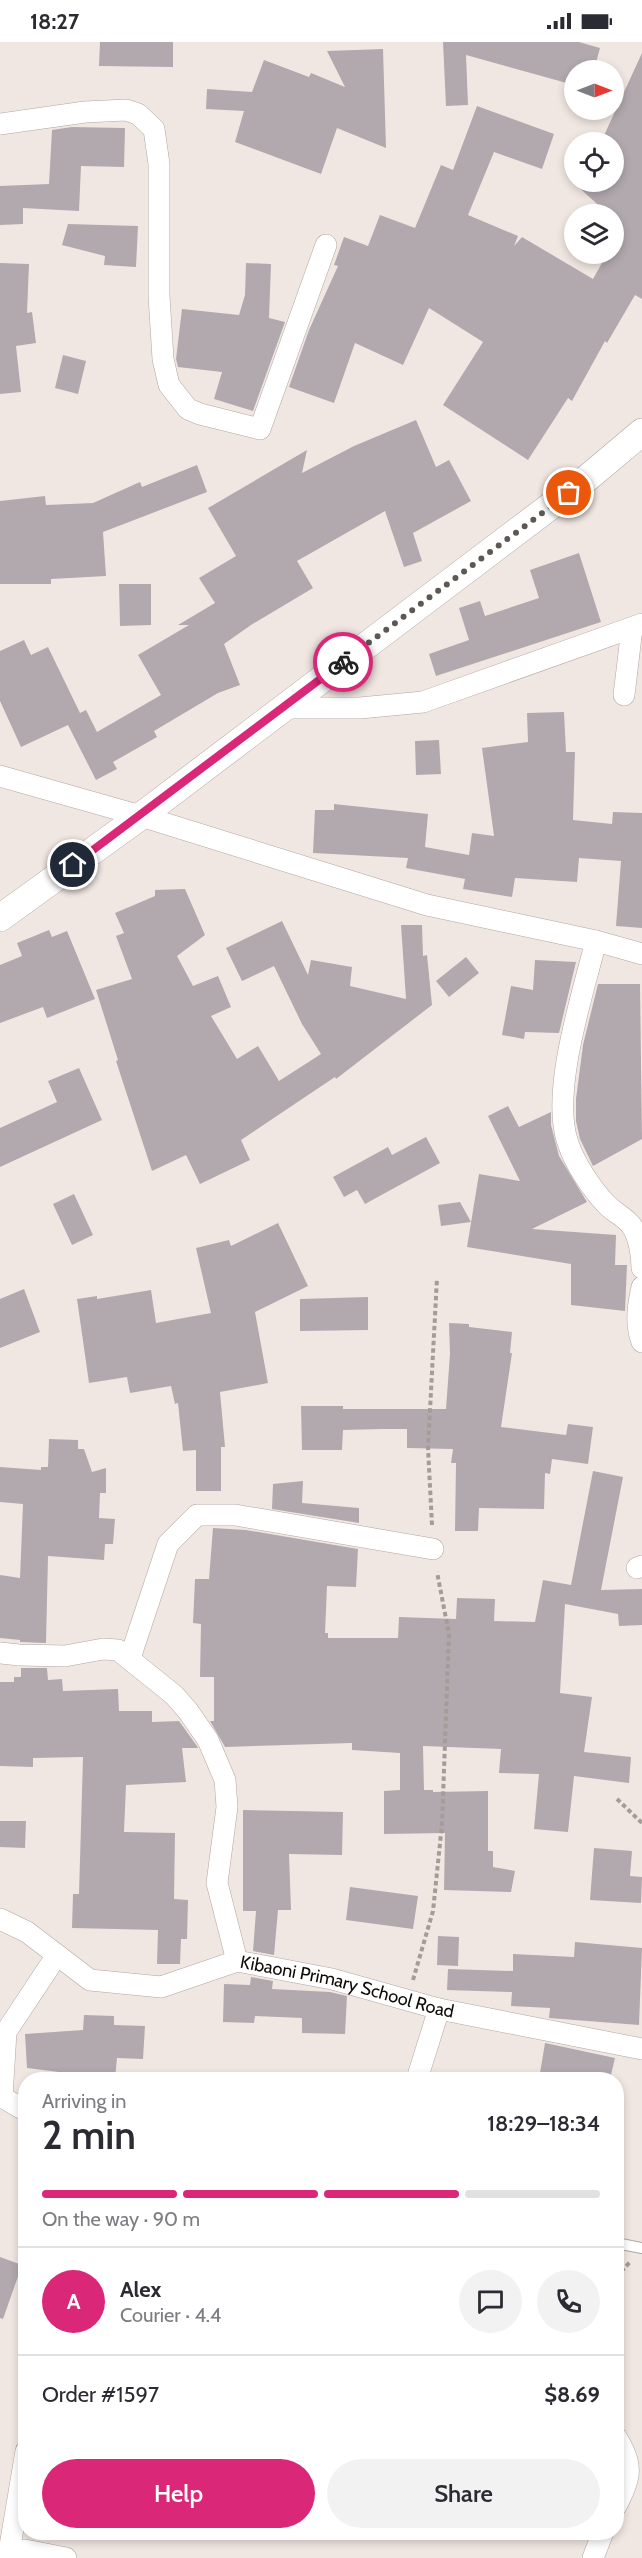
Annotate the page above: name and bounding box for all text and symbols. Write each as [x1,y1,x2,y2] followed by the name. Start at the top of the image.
[30,8,79,35] text: 18:27
[564,60,624,120] north arrow
[564,60,624,264] map controls
[564,132,624,192] button: locate
[564,204,624,264] button: layers
[543,467,594,518] pin
[552,476,585,509] icon: bag
[313,632,373,692] courier
[327,646,360,679] icon: bike
[47,839,98,890] pin
[56,848,89,881] icon: home
[238,1951,456,2023] street label: Kibaoni Primary School Road
[42,2089,126,2113] text: Arriving in
[487,2110,600,2137] text: 18:29–18:34
[42,2111,136,2159] text: 2 min
[42,2207,200,2231] text: On the way · 90 m
[459,2270,522,2333] button: chat
[537,2270,600,2333] button: phone
[120,2276,161,2303] text: Alex
[67,2288,80,2315] text: A
[120,2303,221,2327] text: Courier · 4.4
[42,2381,159,2408] text: Order #1597
[544,2381,600,2408] text: $8.69
[42,2459,315,2528] button: Help
[327,2459,600,2528] button: Share

